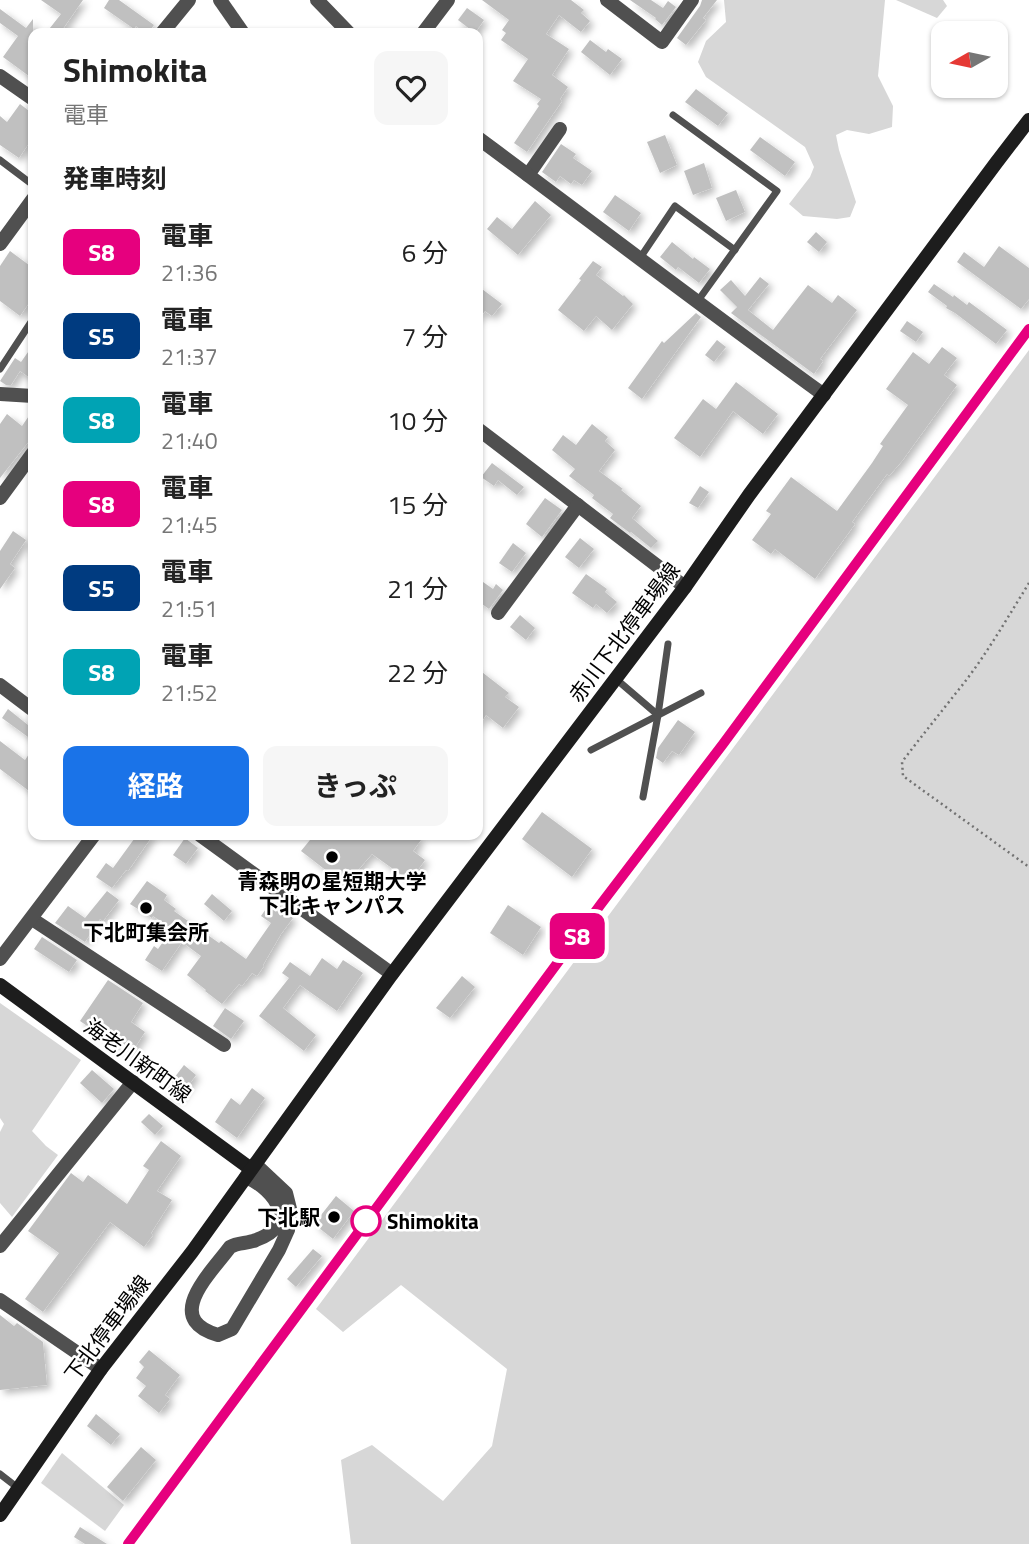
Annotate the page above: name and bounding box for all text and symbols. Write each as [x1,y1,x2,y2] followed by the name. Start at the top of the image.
[931,21,1008,98] north arrow
[931,21,1008,98] map controls
[63,45,207,95] text: Shimokita
[374,51,448,125] button: heart
[63,97,109,132] text: 電車
[63,159,167,198] text: 発車時刻
[161,216,213,255] text: 電車
[402,233,448,272] text: 6 分
[88,234,115,270] text: S8
[161,255,218,290] text: 21:36
[161,300,213,339] text: 電車
[402,317,448,356] text: 7 分
[88,318,115,354] text: S5
[161,339,218,374] text: 21:37
[161,384,213,423] text: 電車
[387,401,448,440] text: 10 分
[88,402,115,438] text: S8
[161,423,218,458] text: 21:40
[161,468,213,507] text: 電車
[387,485,448,524] text: 15 分
[88,486,115,522] text: S8
[161,507,218,542] text: 21:45
[161,552,213,591] text: 電車
[561,555,687,709] street label: 赤川下北停車場線
[387,569,448,608] text: 21 分
[88,570,115,606] text: S5
[161,591,218,626] text: 21:51
[161,636,213,675] text: 電車
[387,653,448,692] text: 22 分
[88,654,115,690] text: S8
[161,675,218,710] text: 21:52
[63,746,249,826] button: 経路
[263,746,448,826] button: きっぷ
[324,849,340,865] marker: 青森明の星短期大学 下北キャンパス
[238,865,427,921] place label: 青森明の星短期大学 下北キャンパス
[138,900,154,916] marker: 下北町集会所
[546,913,608,959] line badge: S8
[83,916,209,948] place label: 下北町集会所
[564,918,590,954] text: S8
[78,1010,198,1110] street label: 海老川新町線
[257,1201,320,1233] place label: 下北駅
[387,1205,479,1237] place label: Shimokita
[351,1206,381,1236] marker: Shimokita
[326,1209,342,1225] marker: 下北駅
[56,1268,158,1388] street label: 下北停車場線

